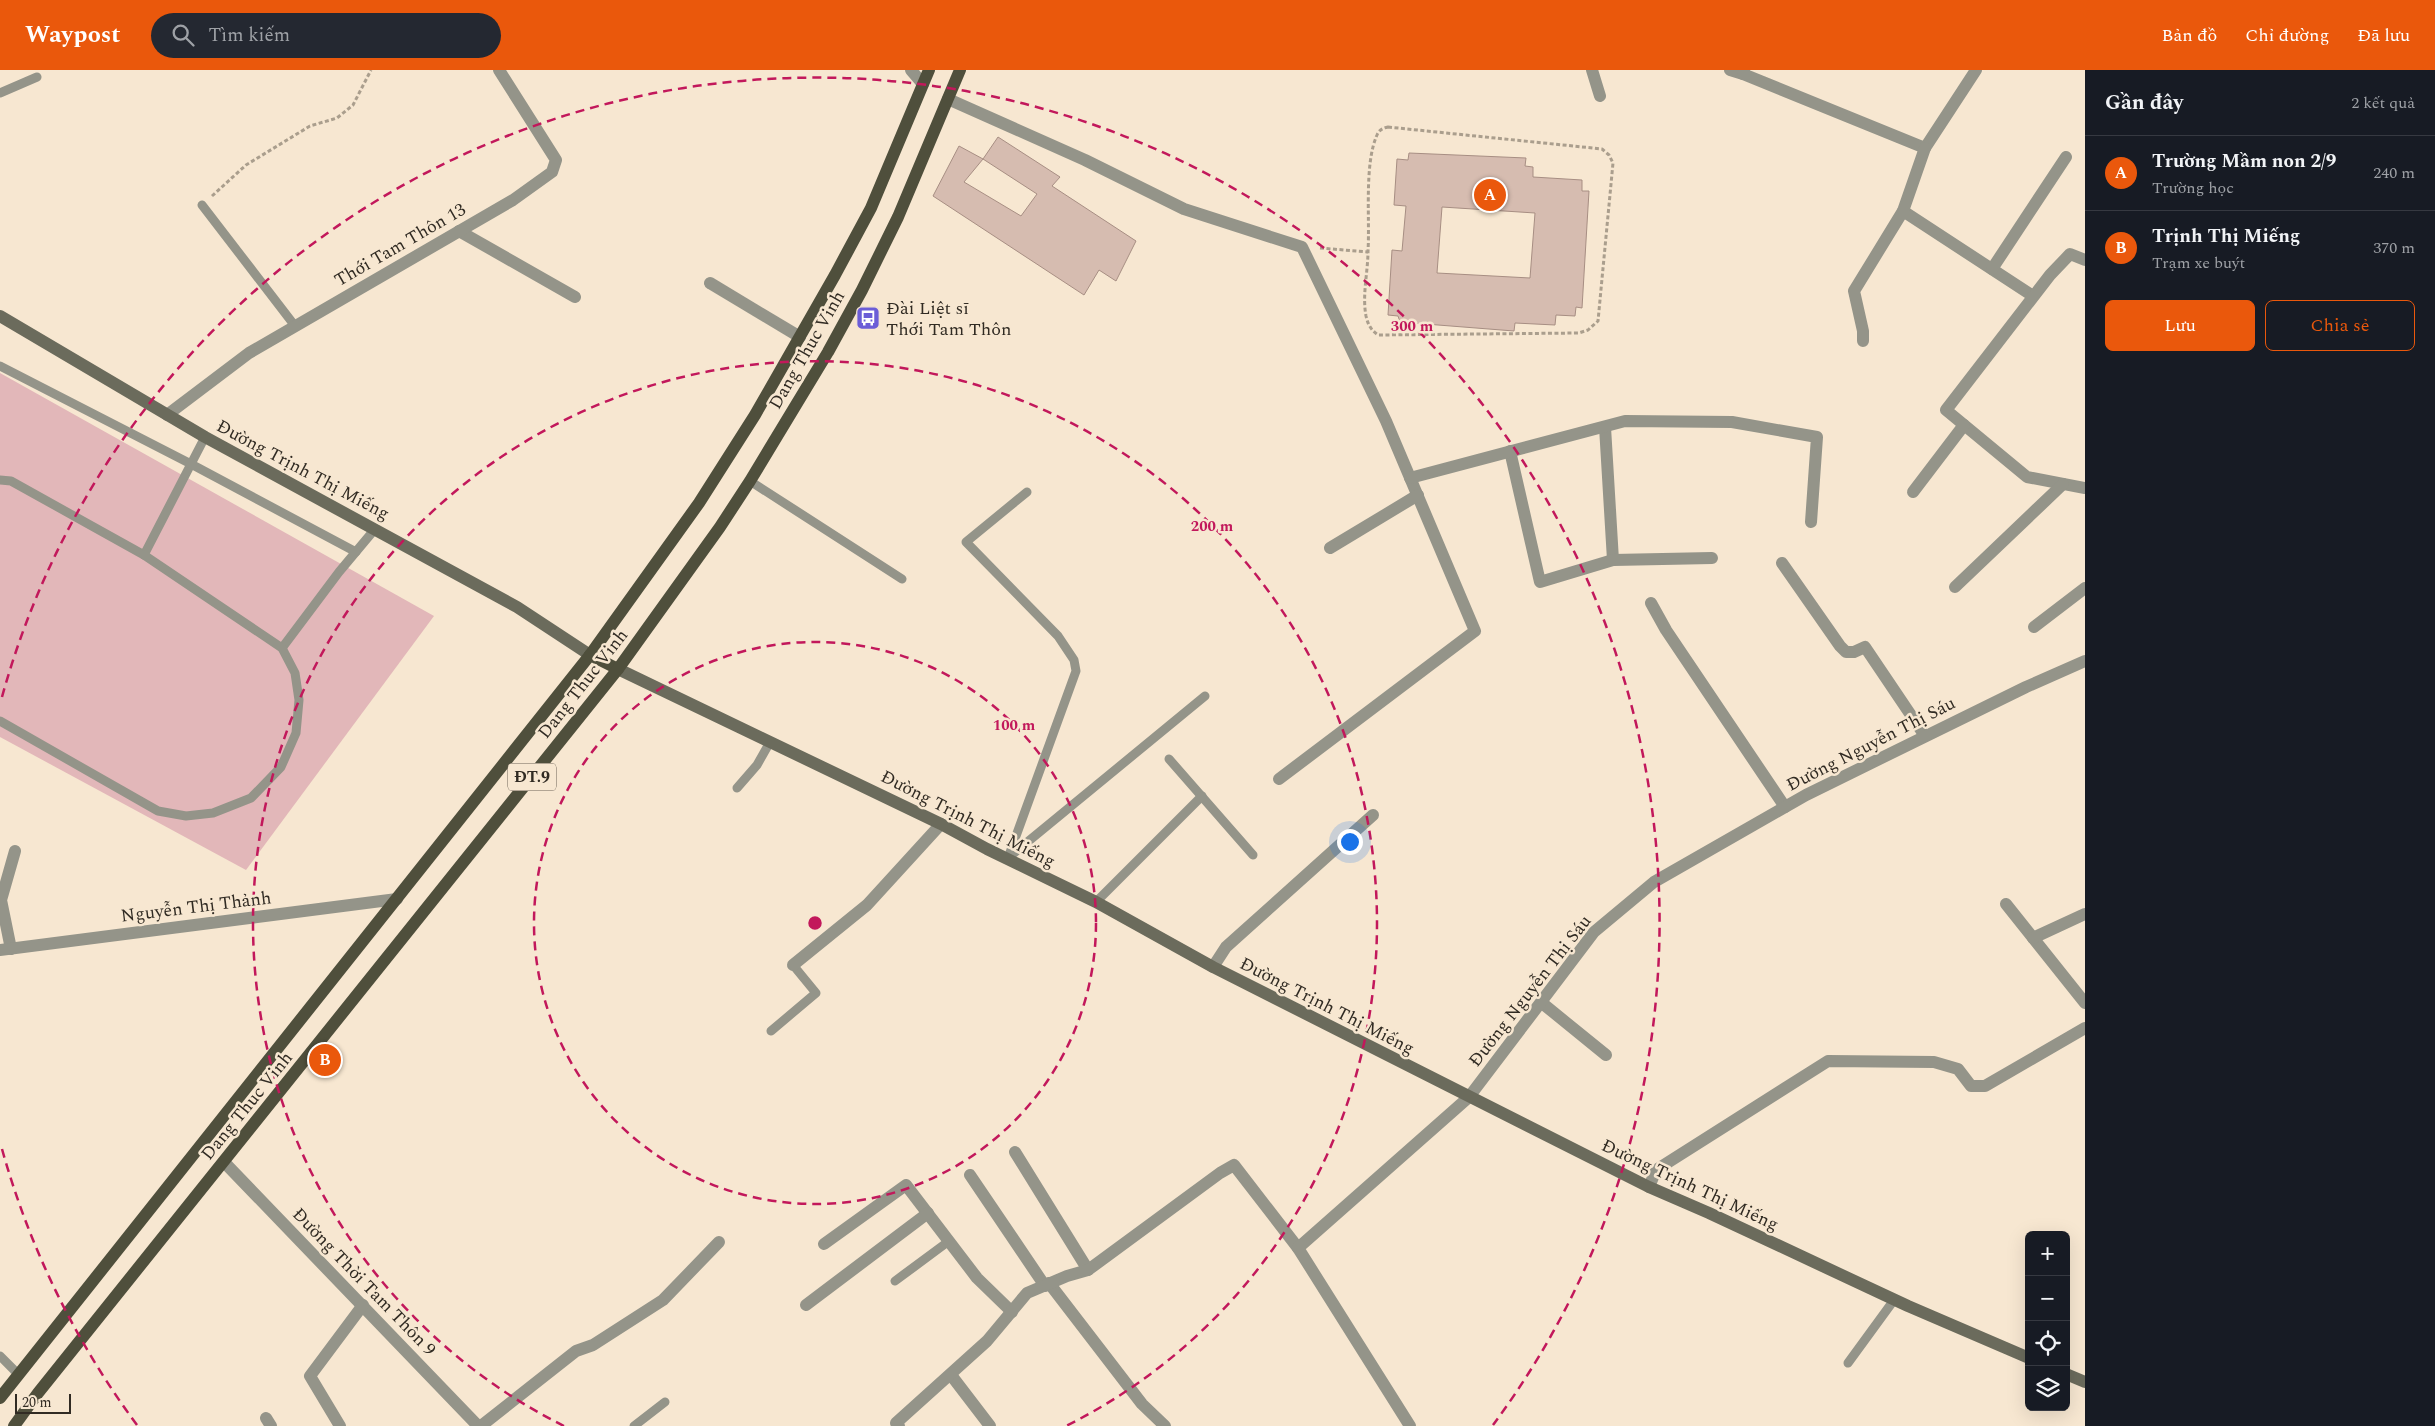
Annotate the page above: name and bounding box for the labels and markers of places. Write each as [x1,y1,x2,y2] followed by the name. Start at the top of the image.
[1474,176,1506,214] pin: A
[886,295,1011,343] place label: Đài Liệt sĩ Thới Tam Thôn
[855,305,881,331] bus stop icon: Đài Liệt sĩ Thới Tam Thôn
[806,914,824,932] centre of rings
[309,1041,341,1079] pin: B

